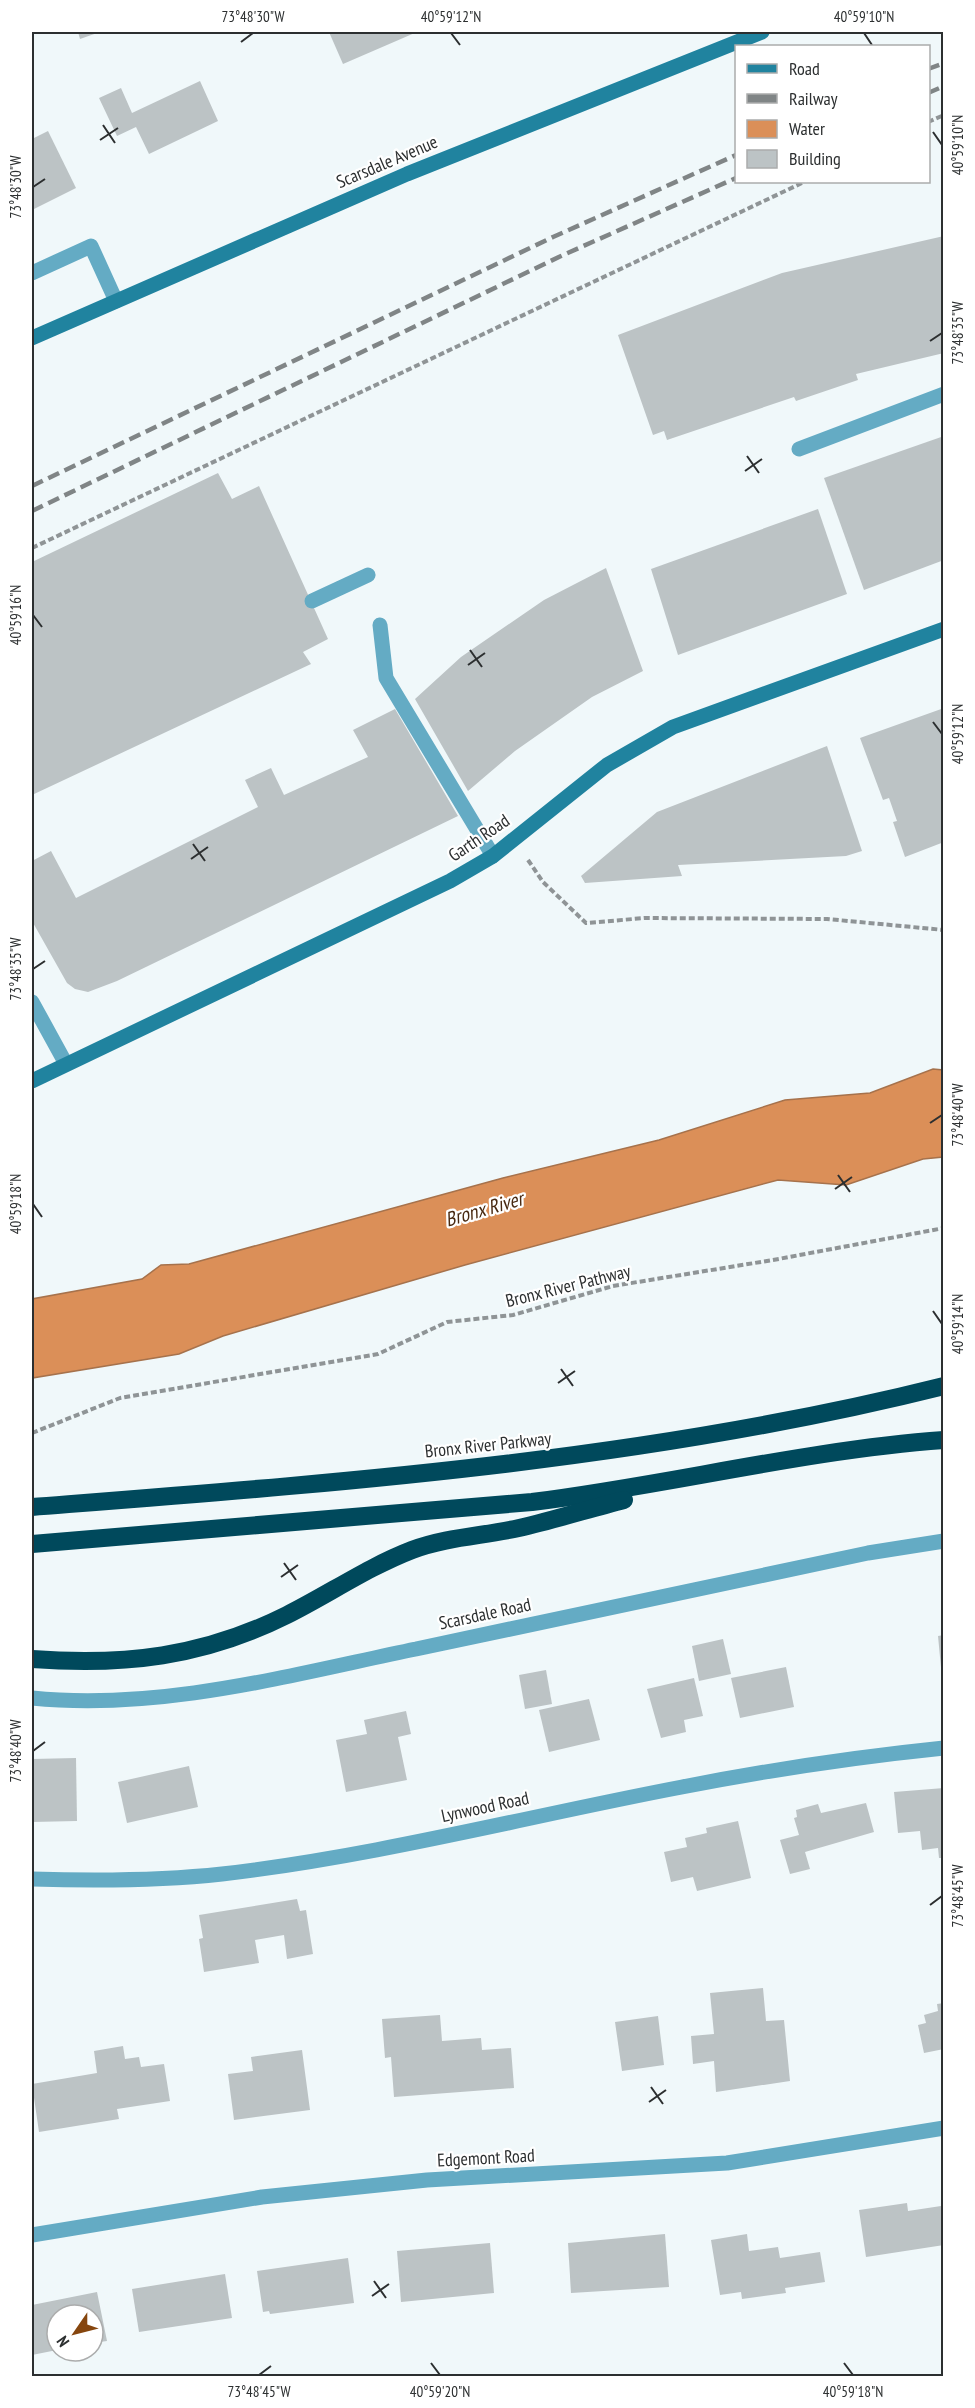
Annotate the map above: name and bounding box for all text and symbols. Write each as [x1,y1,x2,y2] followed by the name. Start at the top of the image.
[221,7,285,26] text: 73°48'30"W
[421,7,481,26] text: 40°59'12"N
[834,7,894,26] text: 40°59'10"N
[735,45,930,183] legend
[789,57,820,80] text: Road
[789,87,838,110] text: Railway
[948,115,967,175] text: 40°59'10"N
[789,117,825,140] text: Water
[333,130,441,193] street label: Scarsdale Avenue
[789,147,841,170] text: Building
[6,155,25,219] text: 73°48'30"W
[948,301,967,365] text: 73°48'35"W
[6,585,25,645] text: 40°59'16"N
[948,704,967,764] text: 40°59'12"N
[444,809,514,866] street label: Garth Road
[6,937,25,1001] text: 73°48'35"W
[948,1083,967,1147] text: 73°48'40"W
[6,1174,25,1234] text: 40°59'18"N
[442,1185,528,1232] water label: Bronx River
[503,1259,633,1312] street label: Bronx River Pathway
[948,1294,967,1354] text: 40°59'14"N
[424,1426,552,1463] street label: Bronx River Parkway
[437,1593,533,1634] street label: Scarsdale Road
[6,1719,25,1783] text: 73°48'40"W
[439,1786,531,1827] street label: Lynwood Road
[948,1864,967,1928] text: 73°48'45"W
[437,2143,535,2172] street label: Edgemont Road
[45,2303,105,2363] north arrow
[52,2332,73,2351] text: N
[227,2382,291,2401] text: 73°48'45"W
[410,2382,470,2401] text: 40°59'20"N
[823,2382,883,2401] text: 40°59'18"N

